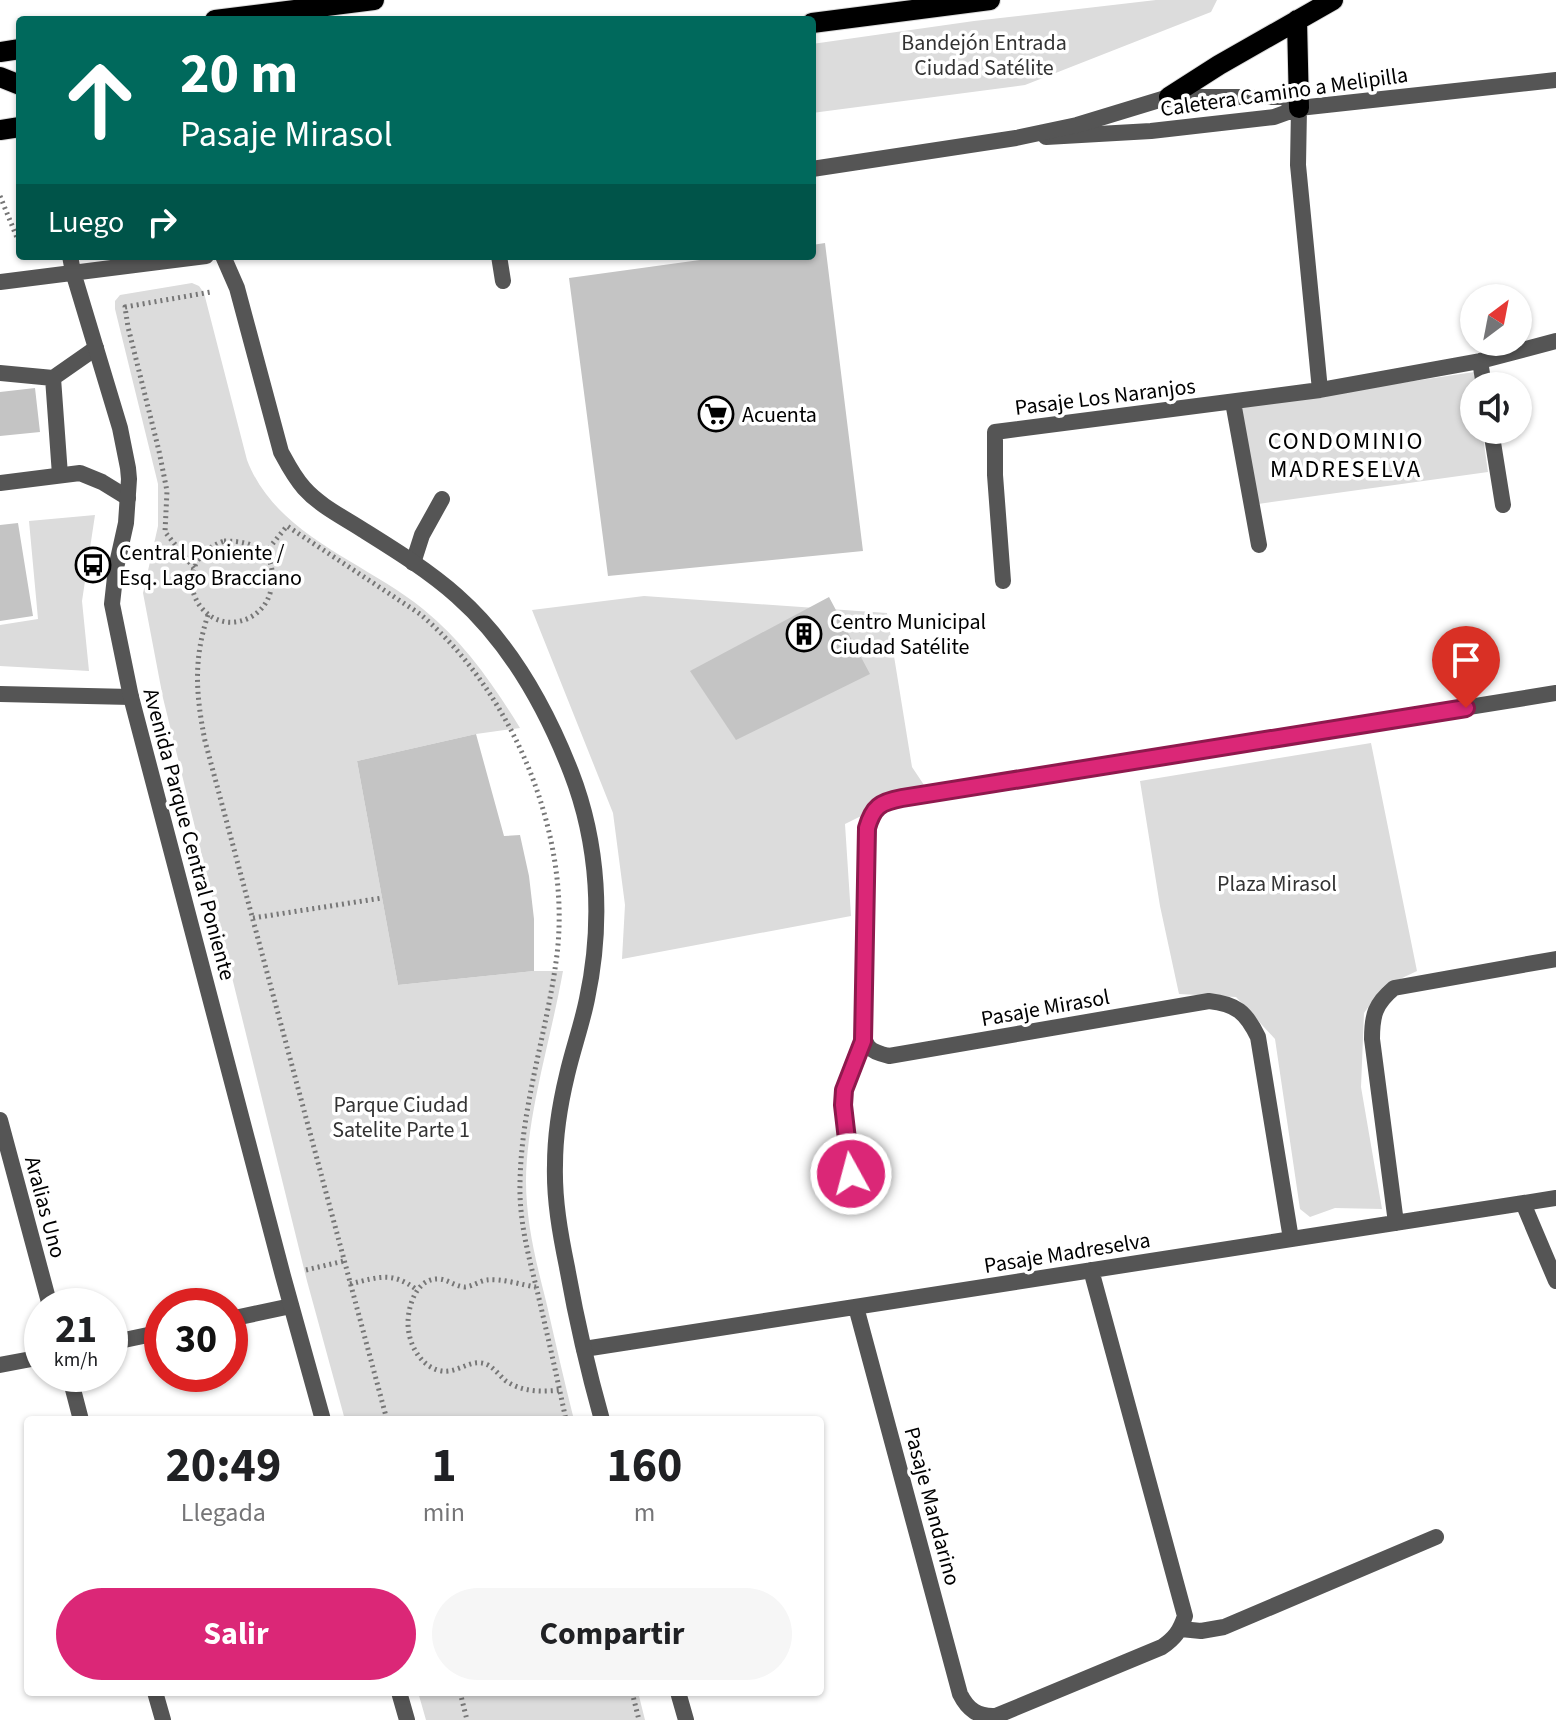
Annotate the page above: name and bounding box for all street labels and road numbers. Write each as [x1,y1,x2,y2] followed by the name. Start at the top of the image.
[1158,59,1410,125] street label: Caletera Camino a Melipilla
[1013,370,1197,424] street label: Pasaje Los Naranjos
[135,685,243,984] street label: Avenida Parque Central Poniente
[978,981,1112,1035] street label: Pasaje Mirasol
[16,1153,74,1262] street label: Aralias Uno
[982,1224,1153,1282] street label: Pasaje Madreselva
[895,1423,969,1589] street label: Pasaje Mandarino

